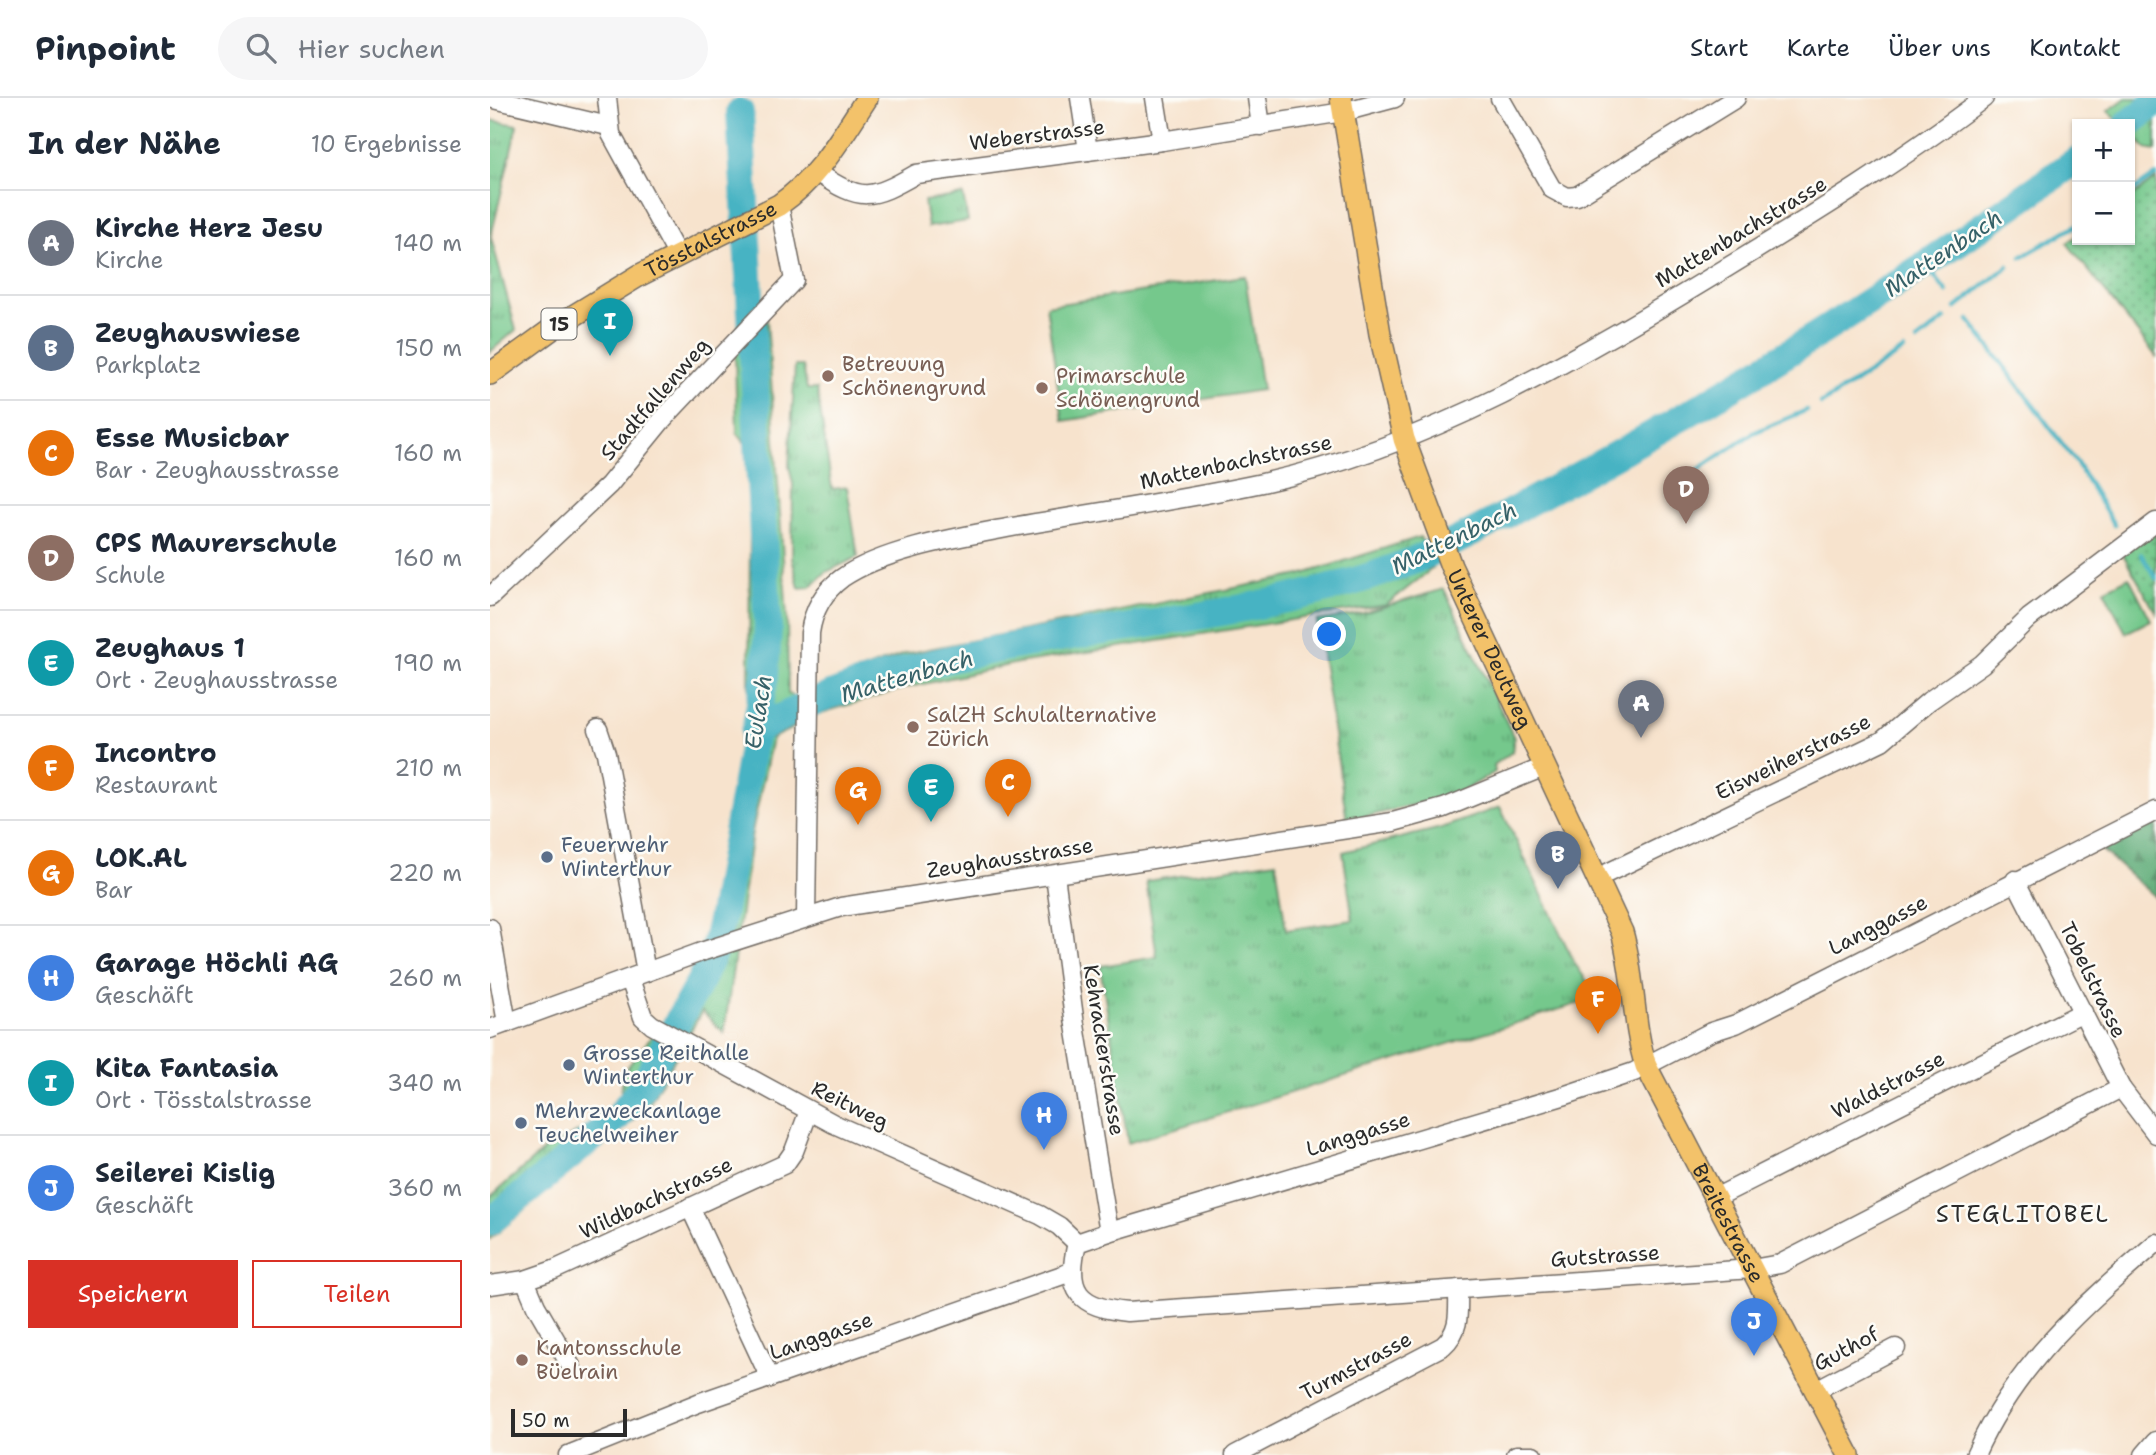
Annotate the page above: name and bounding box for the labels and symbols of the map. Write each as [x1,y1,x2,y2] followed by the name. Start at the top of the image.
[968,113,1106,157] street label: Weberstrasse
[1650,170,1832,294] street label: Mattenbachstrasse
[640,194,782,284] street label: Tösstalstrasse
[1878,202,2008,304] water label: Mattenbach
[587,298,633,356] pin: I
[542,308,576,340] road number: 15
[594,332,716,466] street label: Stadtfallenweg
[842,350,986,402] place label: Betreuung Schönengrund
[1056,362,1200,414] place label: Primarschule Schönengrund
[820,368,836,384] marker: Betreuung Schönengrund
[1034,380,1050,396] marker: Primarschule Schönengrund
[1138,428,1334,496] street label: Mattenbachstrasse
[1663,466,1709,524] pin: D
[1386,495,1522,581] water label: Mattenbach
[1441,565,1539,733] street label: Unterer Deutweg
[1312,617,1346,651] your location
[837,643,977,709] water label: Mattenbach
[737,673,779,751] water label: Eulach
[1618,680,1664,738] pin: A
[927,701,1157,753] place label: SalZH Schulalternative Zürich
[1711,707,1875,807] street label: Eisweiherstrasse
[905,719,921,735] marker: SalZH Schulalternative Zürich
[985,759,1031,817] pin: C
[908,764,954,822] pin: E
[835,767,881,825] pin: G
[561,831,672,883] place label: Feuerwehr Winterthur
[925,831,1095,885] street label: Zeughausstrasse
[1535,831,1581,889] pin: B
[539,849,555,865] marker: Feuerwehr Winterthur
[1824,888,1932,962] street label: Langgasse
[2053,917,2133,1043] street label: Tobelstrasse
[1077,962,1131,1138] street label: Kehrackerstrasse
[1575,976,1621,1034] pin: F
[583,1039,750,1091] place label: Grosse Reithalle Winterthur
[1826,1044,1950,1126] street label: Waldstrasse
[561,1057,577,1073] marker: Grosse Reithalle Winterthur
[807,1074,893,1136] street label: Reitweg
[1021,1092,1067,1150] pin: H
[535,1097,722,1149] place label: Mehrzweckanlage Teuchelweiher
[1302,1105,1414,1163] street label: Langgasse
[513,1115,529,1131] marker: Mehrzweckanlage Teuchelweiher
[575,1150,737,1246] street label: Wildbachstrasse
[1685,1159,1771,1288] street label: Breitestrasse
[1936,1199,2110,1229] district label: STEGLITOBEL
[1549,1238,1661,1274] street label: Gutstrasse
[1731,1298,1777,1356] pin: J
[766,1305,876,1367] street label: Langgasse
[1809,1320,1884,1378] street label: Guthof
[1295,1325,1417,1407] street label: Turmstrasse
[536,1334,682,1386] place label: Kantonsschule Büelrain
[514,1352,530,1368] marker: Kantonsschule Büelrain
[511,1406,626,1438] scale bar

